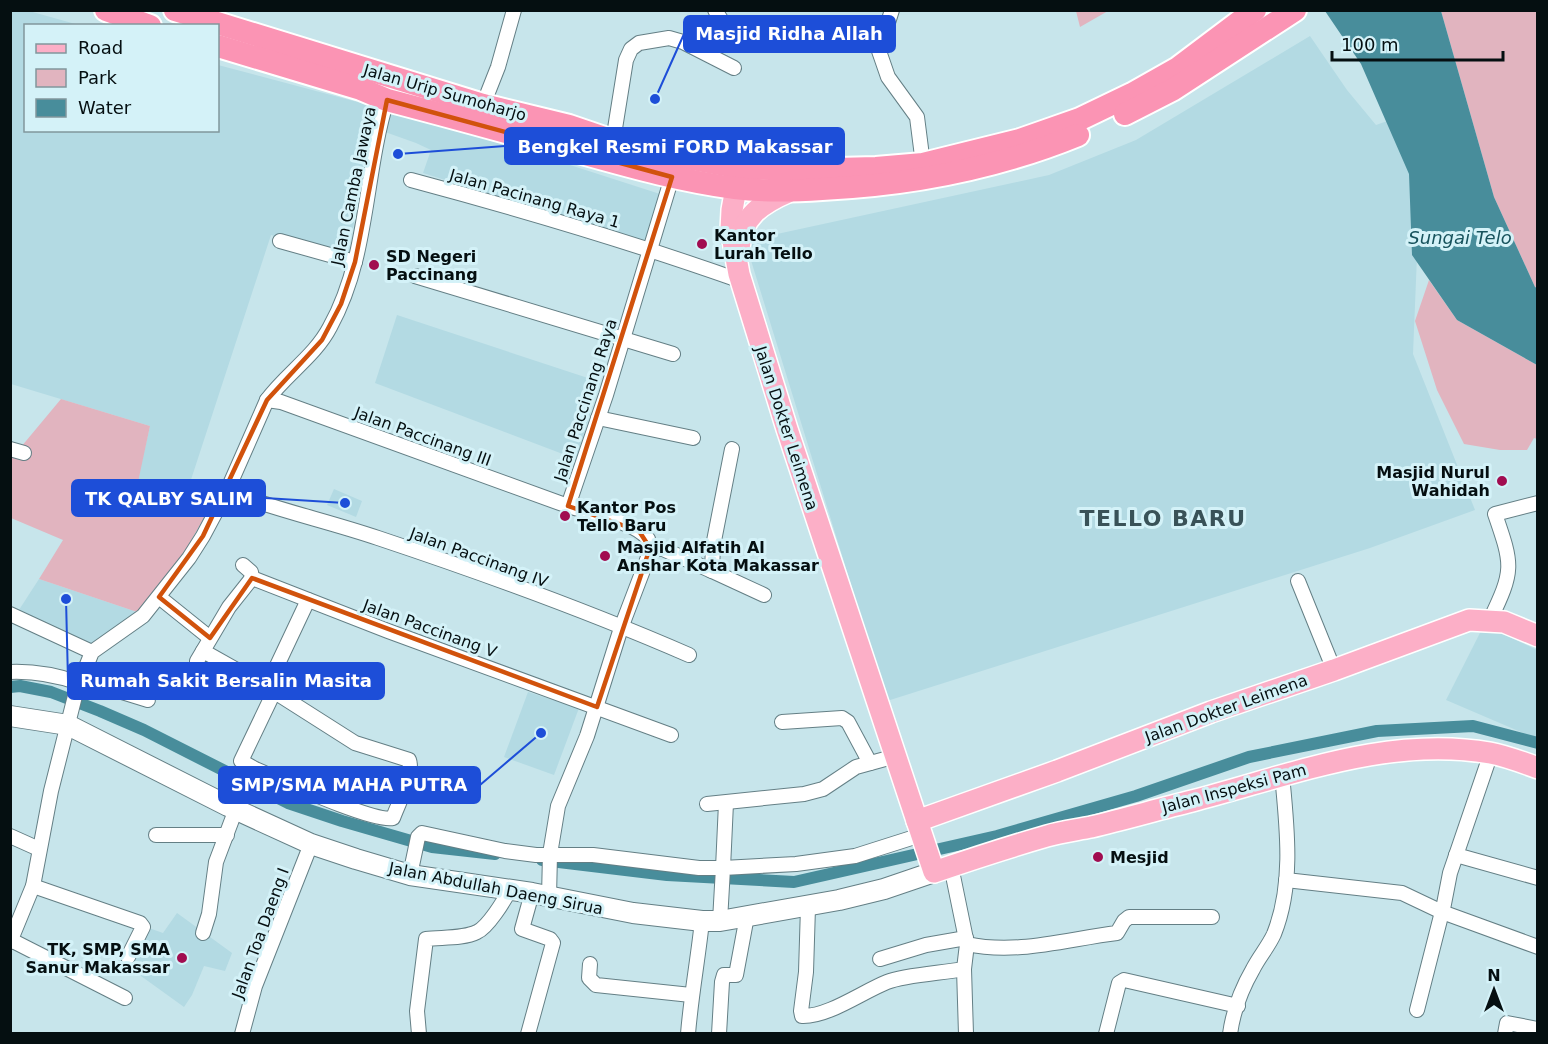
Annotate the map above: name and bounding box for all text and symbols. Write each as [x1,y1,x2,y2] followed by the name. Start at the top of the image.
[684,16,895,52] callout: Masjid Ridha Allah
[695,23,883,44] text: Masjid Ridha Allah
[24,24,219,132] legend
[1332,24,1503,62] scale bar
[1341,34,1399,55] text: 100 m
[78,37,123,58] text: Road
[360,60,528,125] street label: Jalan Urip Sumoharjo
[78,67,117,88] text: Park
[78,97,132,118] text: Water
[327,105,380,268] street label: Jalan Camba Jawaya
[505,128,844,164] callout: Bengkel Resmi FORD Makassar
[517,136,833,157] text: Bengkel Resmi FORD Makassar
[446,165,622,232] street label: Jalan Pacinang Raya 1
[714,226,813,263] place label: Kantor Lurah Tello
[1408,227,1512,248] water label: Sungai Telo
[695,237,709,251] marker: Kantor Lurah Tello
[386,247,478,284] place label: SD Negeri Paccinang
[367,258,381,272] marker: SD Negeri Paccinang
[550,316,621,485] street label: Jalan Paccinang Raya
[751,343,822,513] street label: Jalan Dokter Leimena
[351,403,494,470] street label: Jalan Paccinang III
[1376,463,1490,500] place label: Masjid Nurul Wahidah
[1495,474,1509,488] marker: Masjid Nurul Wahidah
[72,480,265,516] callout: TK QALBY SALIM
[85,488,253,509] text: TK QALBY SALIM
[577,498,676,535] place label: Kantor Pos Tello Baru
[1079,506,1247,531] district label: TELLO BARU
[558,509,572,523] marker: Kantor Pos Tello Baru
[406,523,551,591] street label: Jalan Paccinang IV
[617,538,819,575] place label: Masjid Alfatih Al Anshar Kota Makassar
[598,549,612,563] marker: Masjid Alfatih Al Anshar Kota Makassar
[359,595,499,662] street label: Jalan Paccinang V
[68,663,384,699] callout: Rumah Sakit Bersalin Masita
[80,670,372,691] text: Rumah Sakit Bersalin Masita
[1141,670,1310,747] street label: Jalan Dokter Leimena
[1159,760,1308,817] street label: Jalan Inspeksi Pam
[219,767,480,803] callout: SMP/SMA MAHA PUTRA
[231,774,467,795] text: SMP/SMA MAHA PUTRA
[1110,848,1169,867] place label: Mesjid
[1091,850,1105,864] marker: Mesjid
[386,858,605,919] street label: Jalan Abdullah Daeng Sirua
[228,865,293,1002] street label: Jalan Toa Daeng I
[26,940,171,977] place label: TK, SMP, SMA Sanur Makassar
[175,951,189,965] marker: TK, SMP, SMA Sanur Makassar
[1464,960,1524,1020] north arrow
[1487,966,1501,985] text: N

